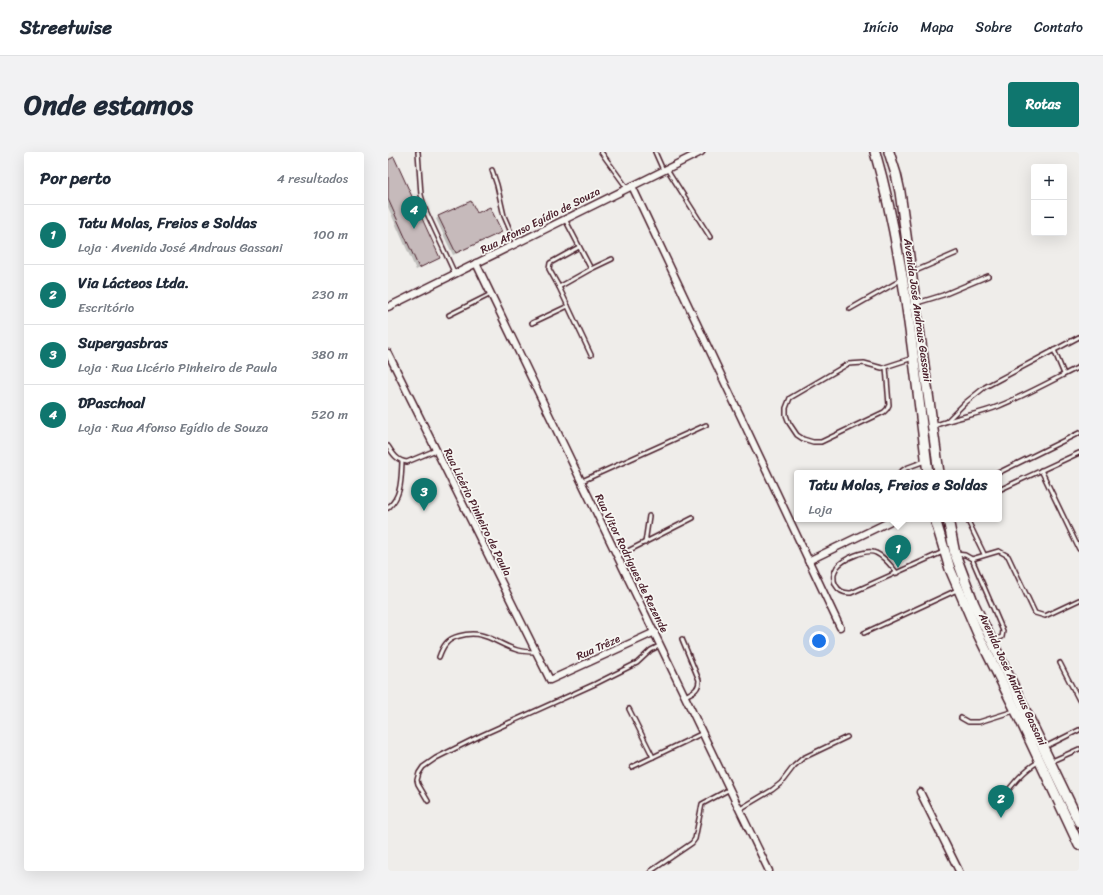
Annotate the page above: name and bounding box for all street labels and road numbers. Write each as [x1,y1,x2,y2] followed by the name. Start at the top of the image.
[477,182,604,259] street label: Rua Afonso Egídio de Souza
[898,236,937,384] street label: Avenida José Andraus Gassani
[438,445,517,580] street label: Rua Licério Pinheiro de Paula
[590,491,674,637] street label: Rua Vitor Rodrigues de Rezende
[973,609,1052,750] street label: Avenida José Andraus Gassani
[573,629,624,666] street label: Rua Trêze

